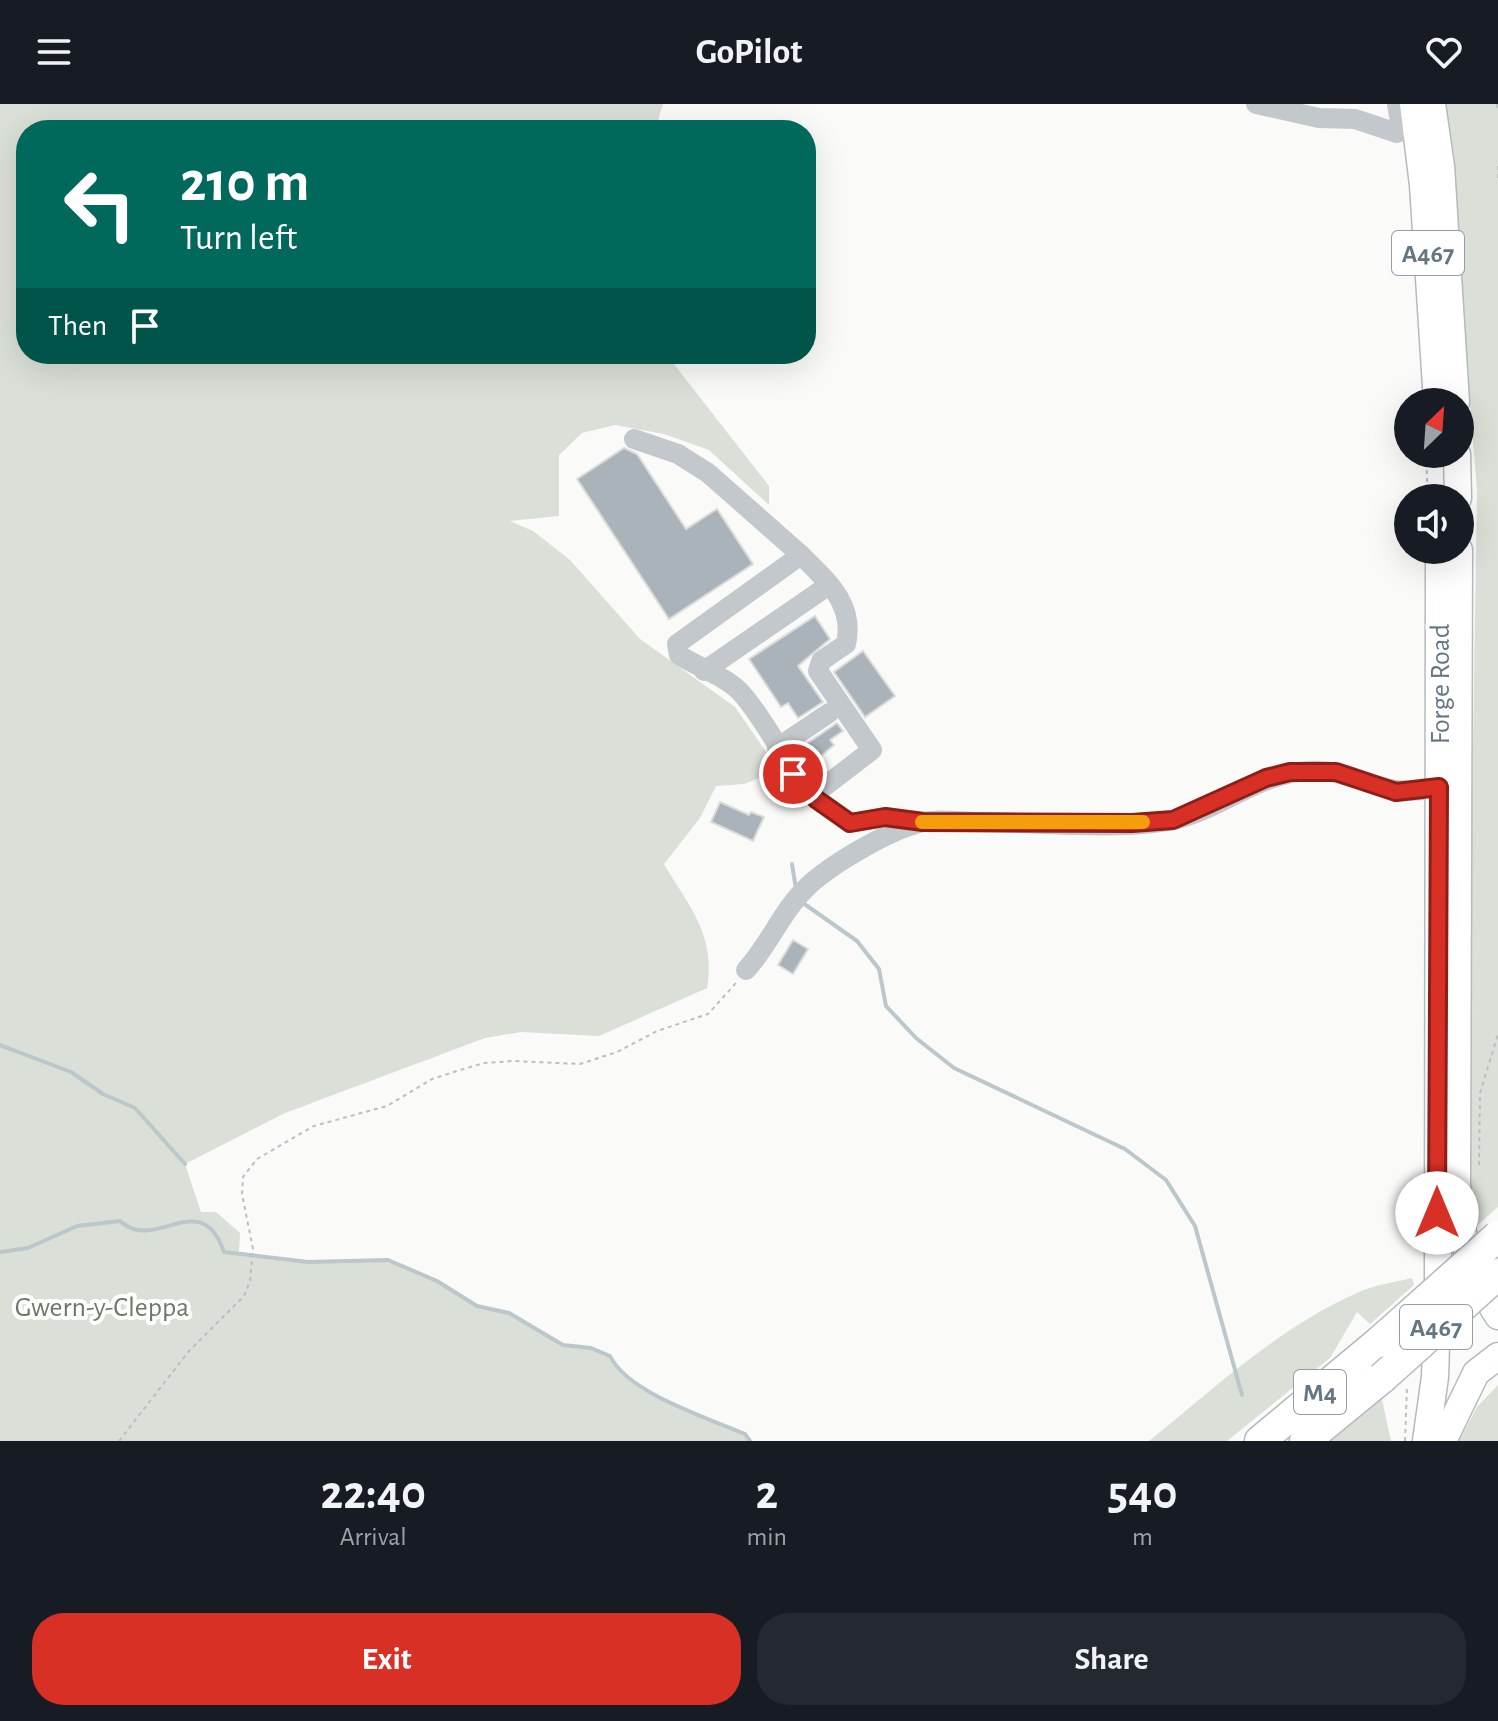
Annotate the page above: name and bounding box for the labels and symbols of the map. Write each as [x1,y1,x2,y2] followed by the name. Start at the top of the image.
[1392,231,1464,275] road number: A467
[1394,388,1474,468] north arrow
[1427,624,1455,744] street label: Forge Road
[759,740,827,808] pin
[1395,1171,1479,1255] position arrow
[15,1294,189,1322] park label: Gwern-y-Cleppa
[1400,1305,1472,1349] road number: A467
[1294,1370,1346,1414] road number: M4

